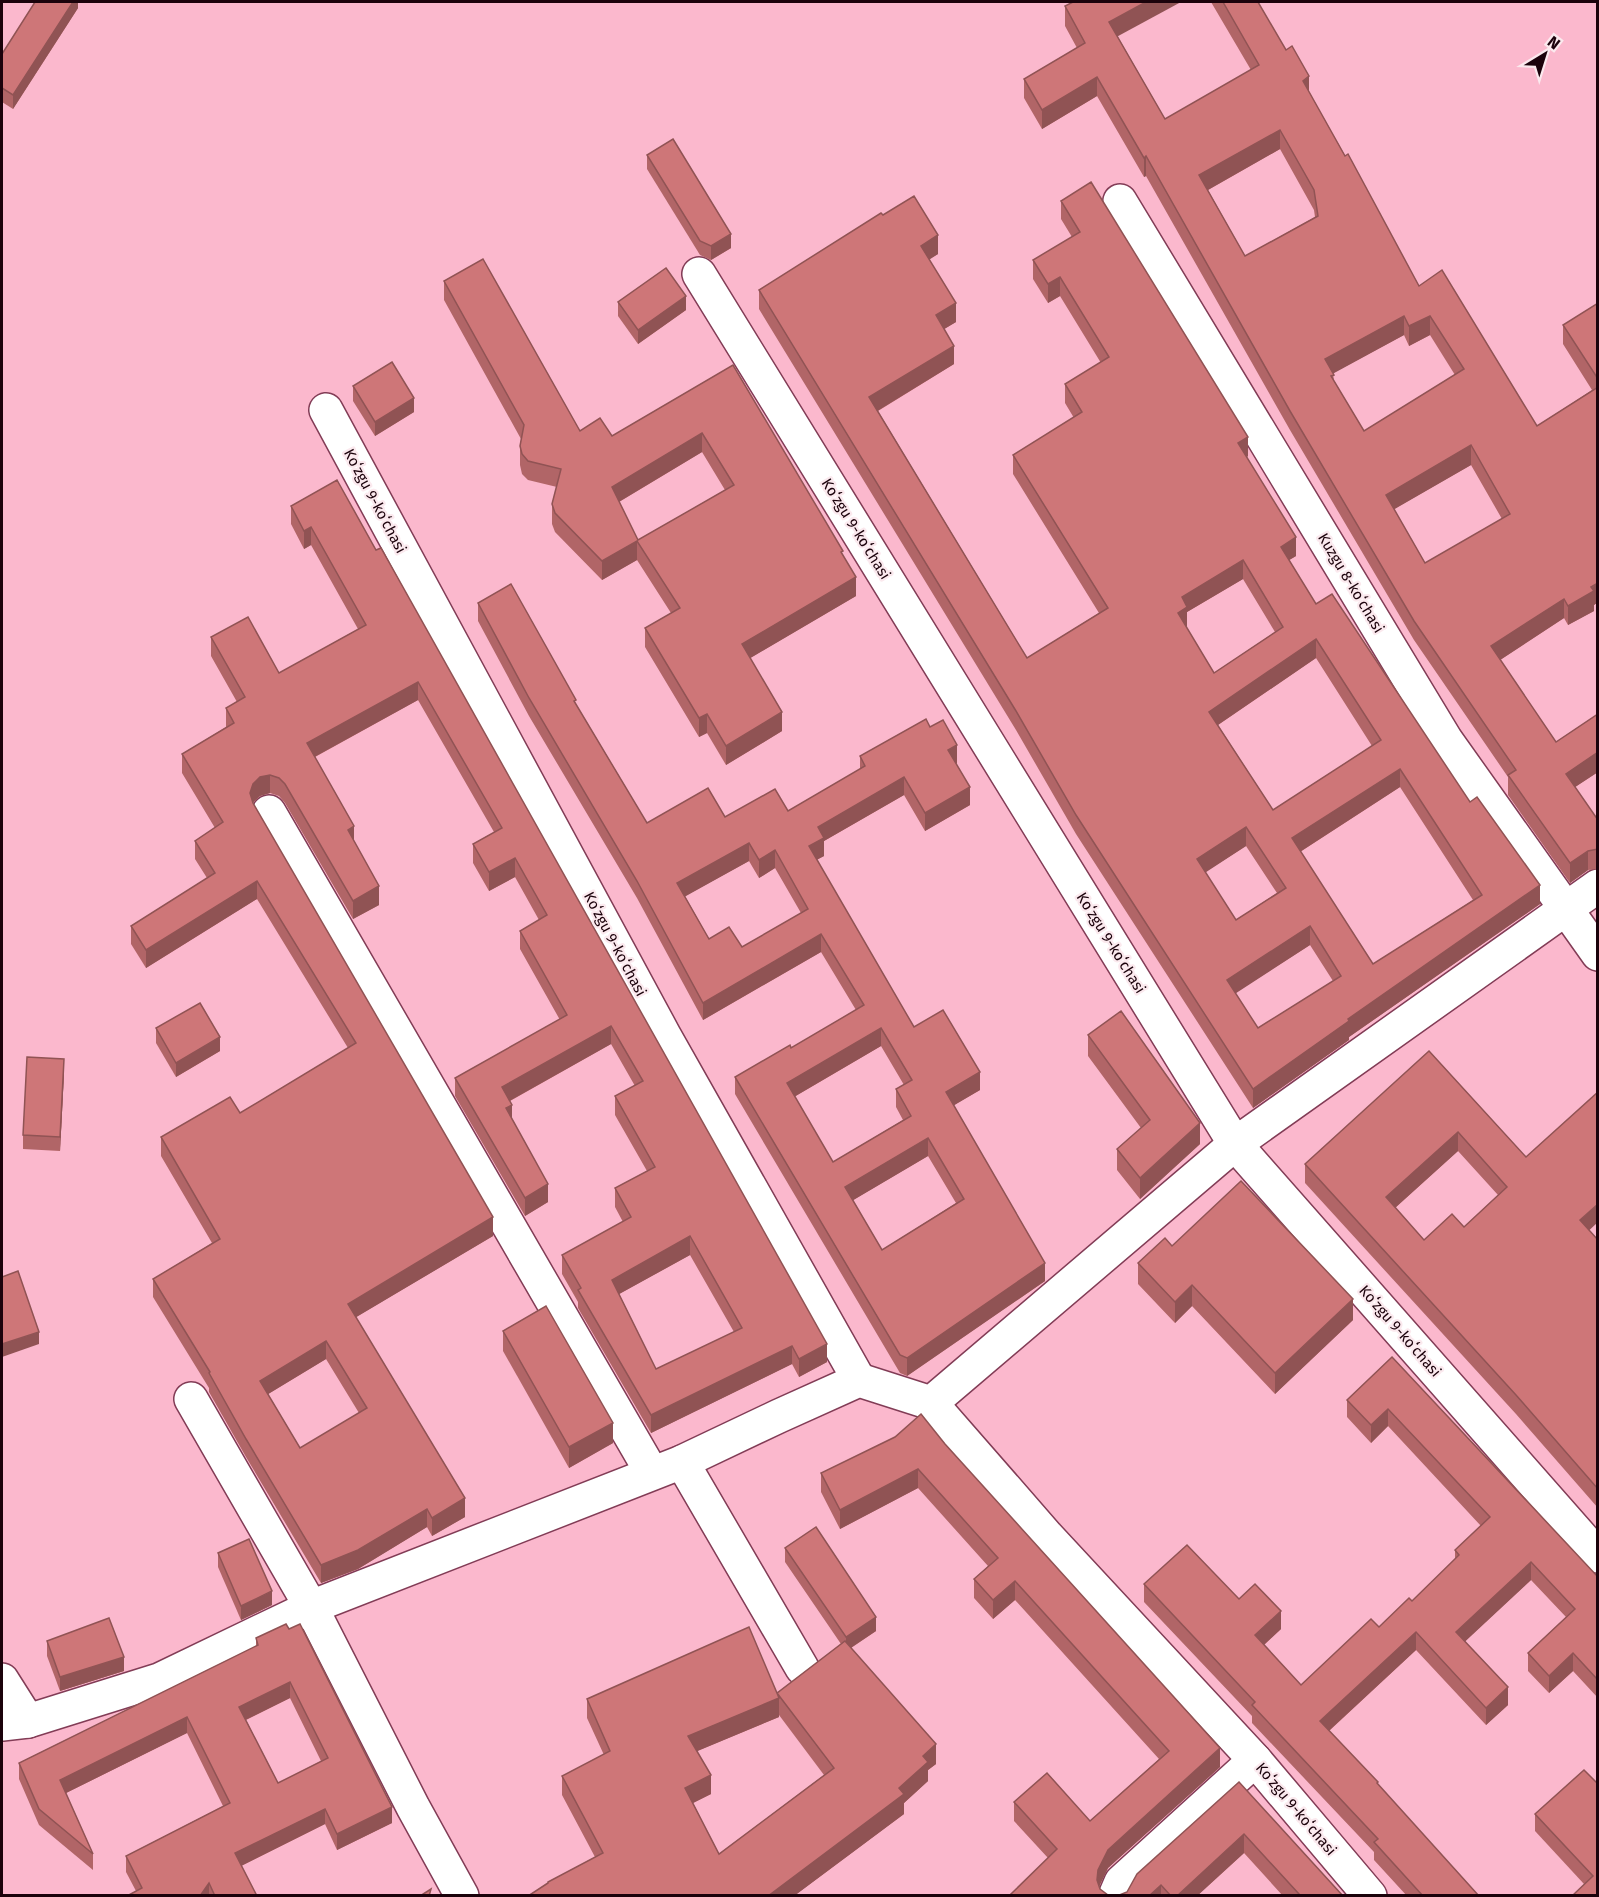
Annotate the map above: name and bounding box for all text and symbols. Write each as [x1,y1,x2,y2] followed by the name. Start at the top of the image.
[1515,24,1575,84] north arrow
[1544,32,1564,53] text: N
[340,446,410,556] street label: Koʻzgu 9-koʻchasi
[818,475,894,583] street label: Koʻzgu 9-koʻchasi
[1314,530,1388,636] street label: Kuzgu 8-koʻchasi
[580,889,650,999] street label: Koʻzgu 9-koʻchasi
[1073,889,1149,997] street label: Koʻzgu 9-koʻchasi
[1355,1281,1445,1381] street label: Koʻzgu 9-koʻchasi
[1252,1759,1340,1859] street label: Koʻzgu 9-koʻchasi

